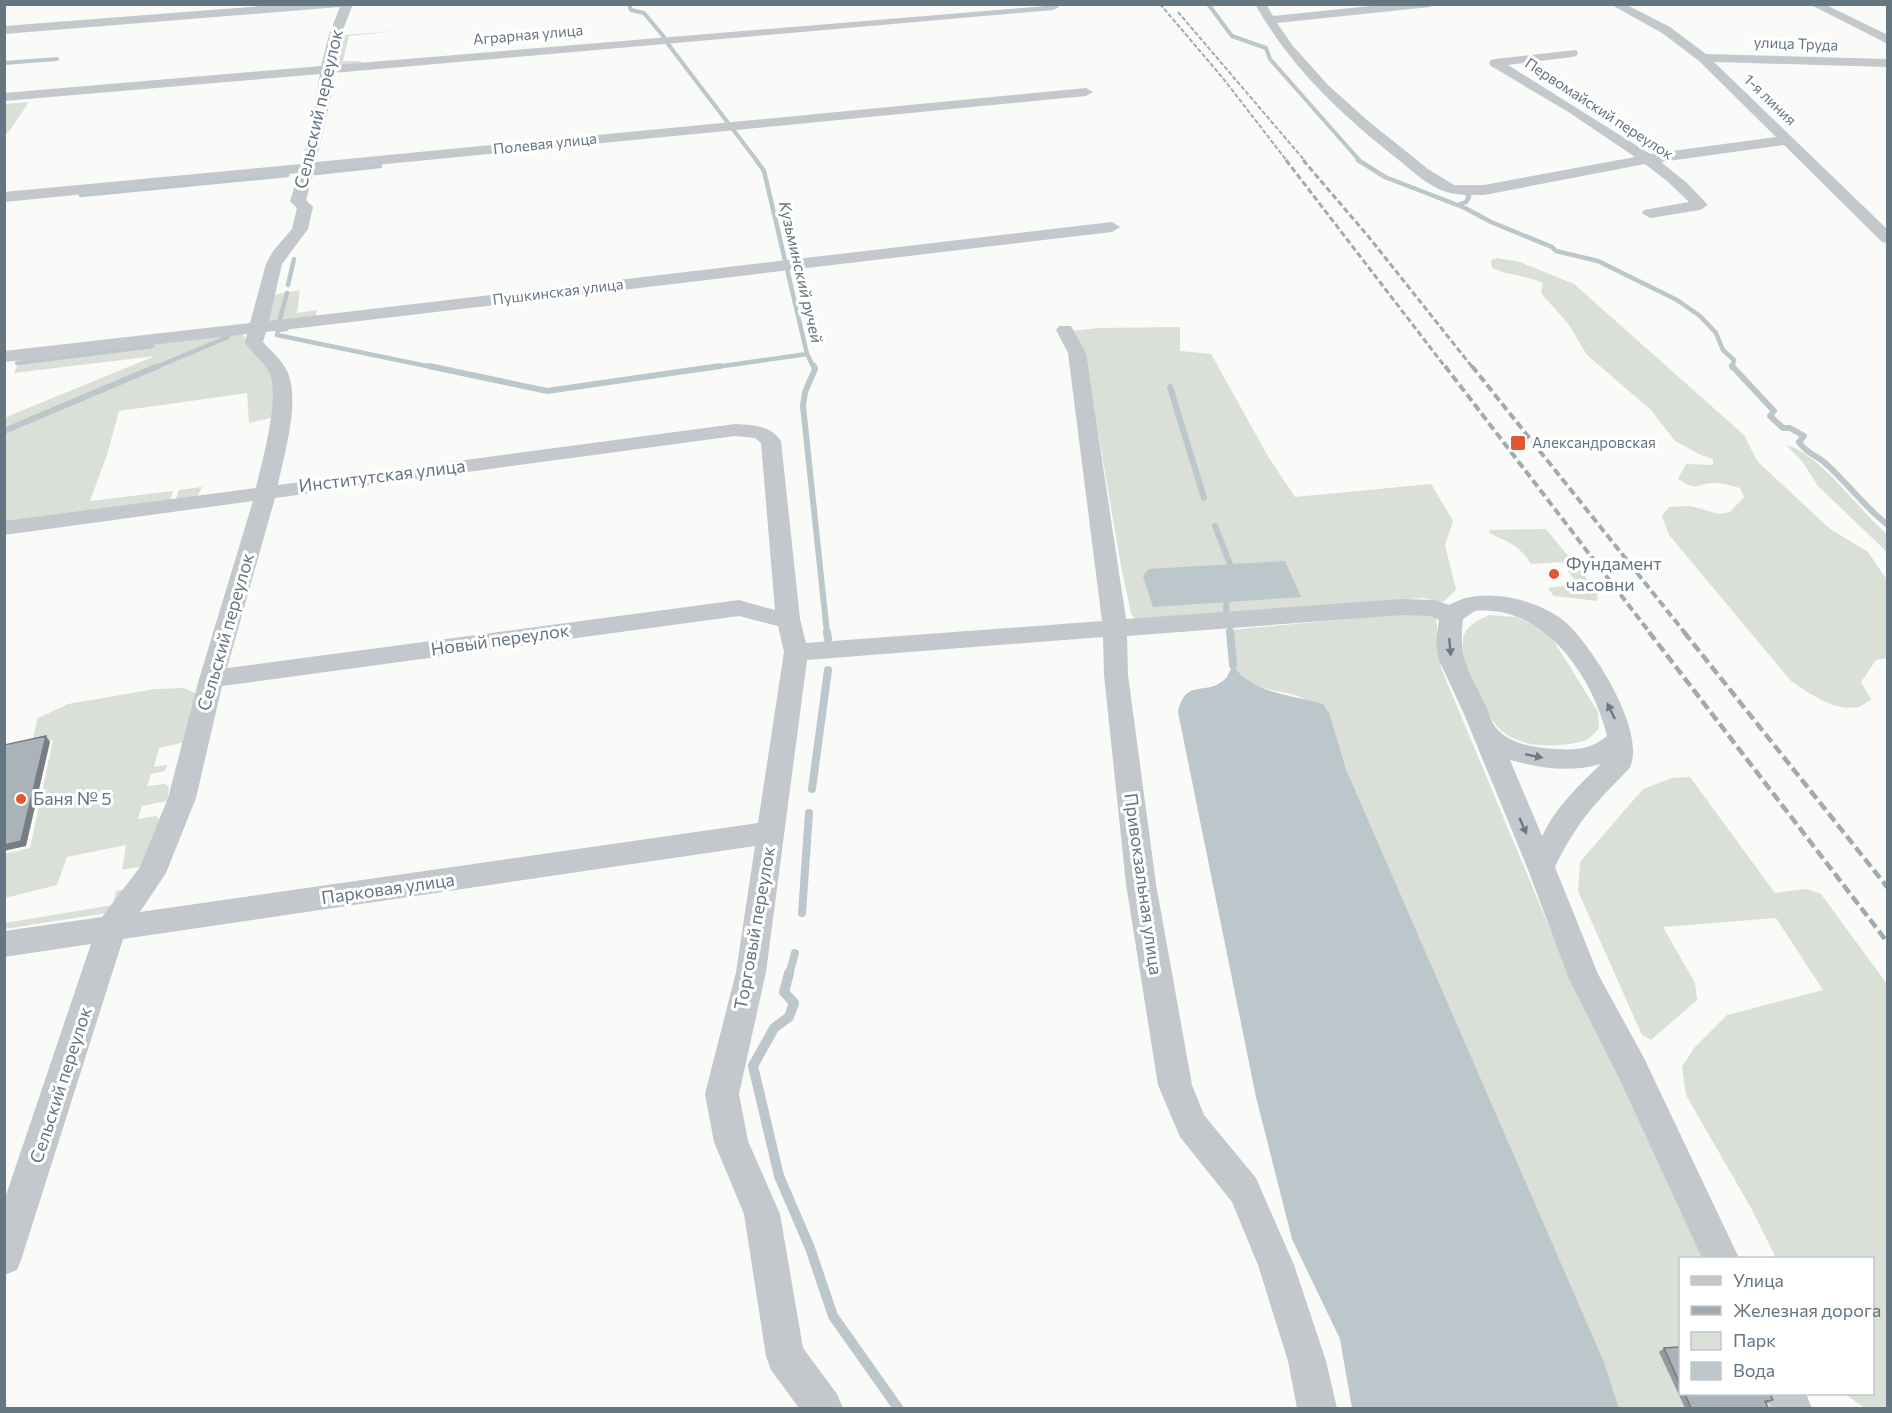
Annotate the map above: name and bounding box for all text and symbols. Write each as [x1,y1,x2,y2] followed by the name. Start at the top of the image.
[472,20,584,48] street label: Аграрная улица
[289,26,347,191] street label: Сельский переулок
[1753,33,1839,53] street label: улица Труда
[1522,53,1677,163] street label: Первомайский переулок
[1741,70,1801,129] street label: 1-я линия
[492,129,598,157] street label: Полевая улица
[776,199,827,345] water label: Кузьминский ручей
[491,274,624,308] street label: Пушкинская улица
[1532,433,1656,451] place label: Александровская
[1509,434,1527,452] marker: Александровская
[297,454,466,496] street label: Институтская улица
[192,550,258,713] street label: Сельский переулок
[1566,552,1662,595] place label: Фундамент часовни
[1547,567,1561,581] marker: Фундамент часовни
[429,618,571,660] street label: Новый переулок
[1445,637,1454,656] one-way arrow
[1606,703,1615,720] one-way arrow
[1525,752,1544,761] one-way arrow
[33,787,112,809] place label: Баня № 5
[1120,791,1168,976] street label: Привокзальная улица
[14,792,28,806] marker: Баня № 5
[1518,818,1528,836] one-way arrow
[729,844,779,1011] street label: Торговый переулок
[320,868,456,908] street label: Парковая улица
[24,1003,96,1166] street label: Сельский переулок
[1679,1257,1874,1395] legend
[1733,1269,1784,1291] text: Улица
[1733,1299,1881,1321] text: Железная дорога
[1733,1329,1776,1351] text: Парк
[1733,1359,1775,1381] text: Вода

